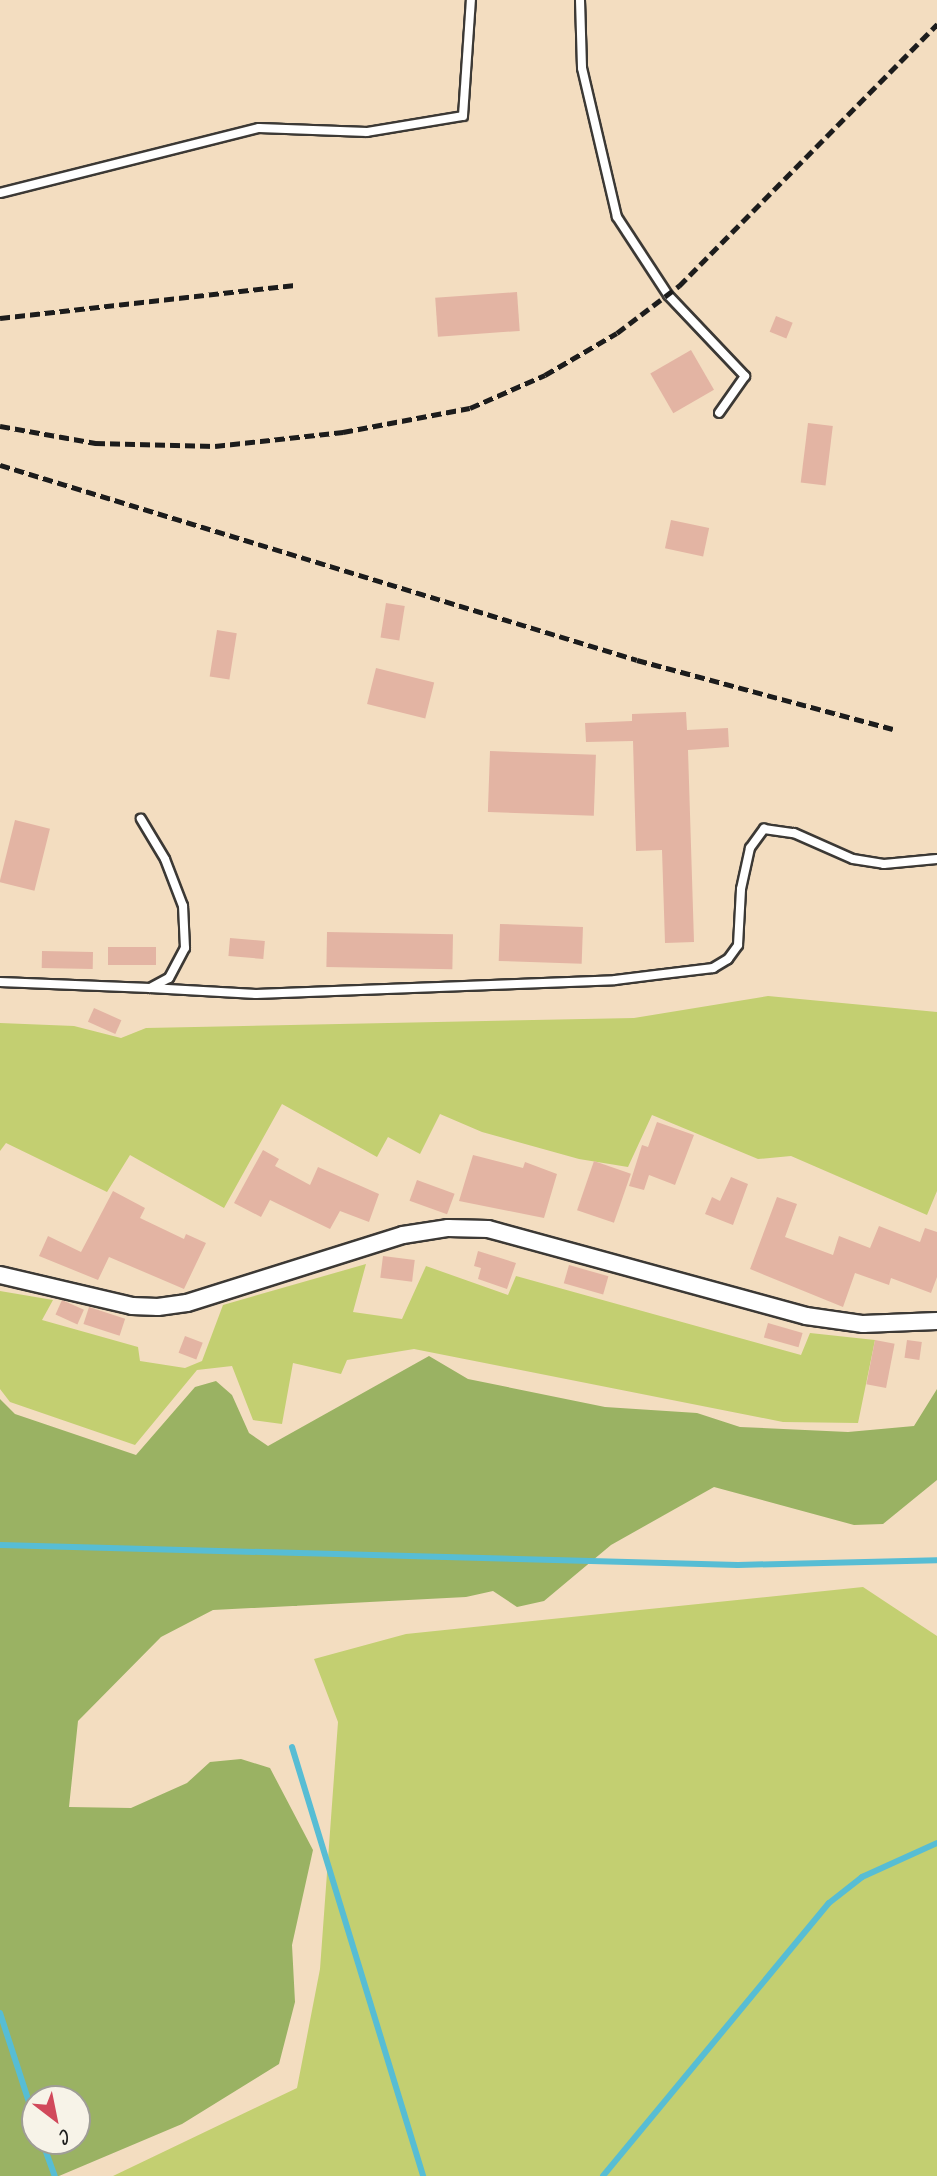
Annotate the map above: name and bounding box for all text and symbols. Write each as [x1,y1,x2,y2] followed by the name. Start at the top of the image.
[21,2085,91,2155] north arrow
[56,2123,76,2149] text: С

